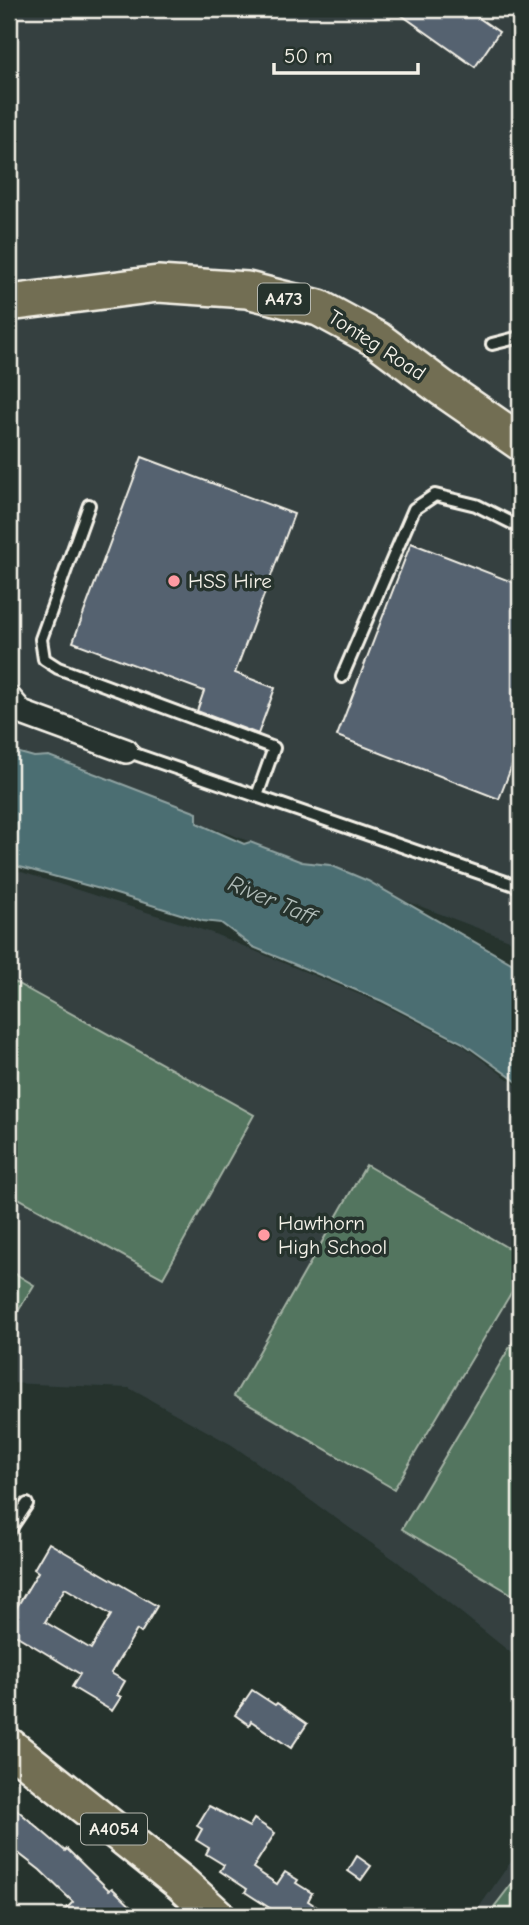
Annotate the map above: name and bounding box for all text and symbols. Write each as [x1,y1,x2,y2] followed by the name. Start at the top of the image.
[274,32,417,76] scale bar
[284,44,333,68] text: 50 m
[258,284,310,314] road number: A473
[324,305,430,385] street label: Tonteg Road
[188,569,272,593] place label: HSS Hire
[166,573,182,589] marker: HSS Hire
[224,870,323,932] water label: River Taff
[278,1211,387,1259] place label: Hawthorn High School
[256,1227,272,1243] marker: Hawthorn High School
[81,1814,147,1844] road number: A4054

